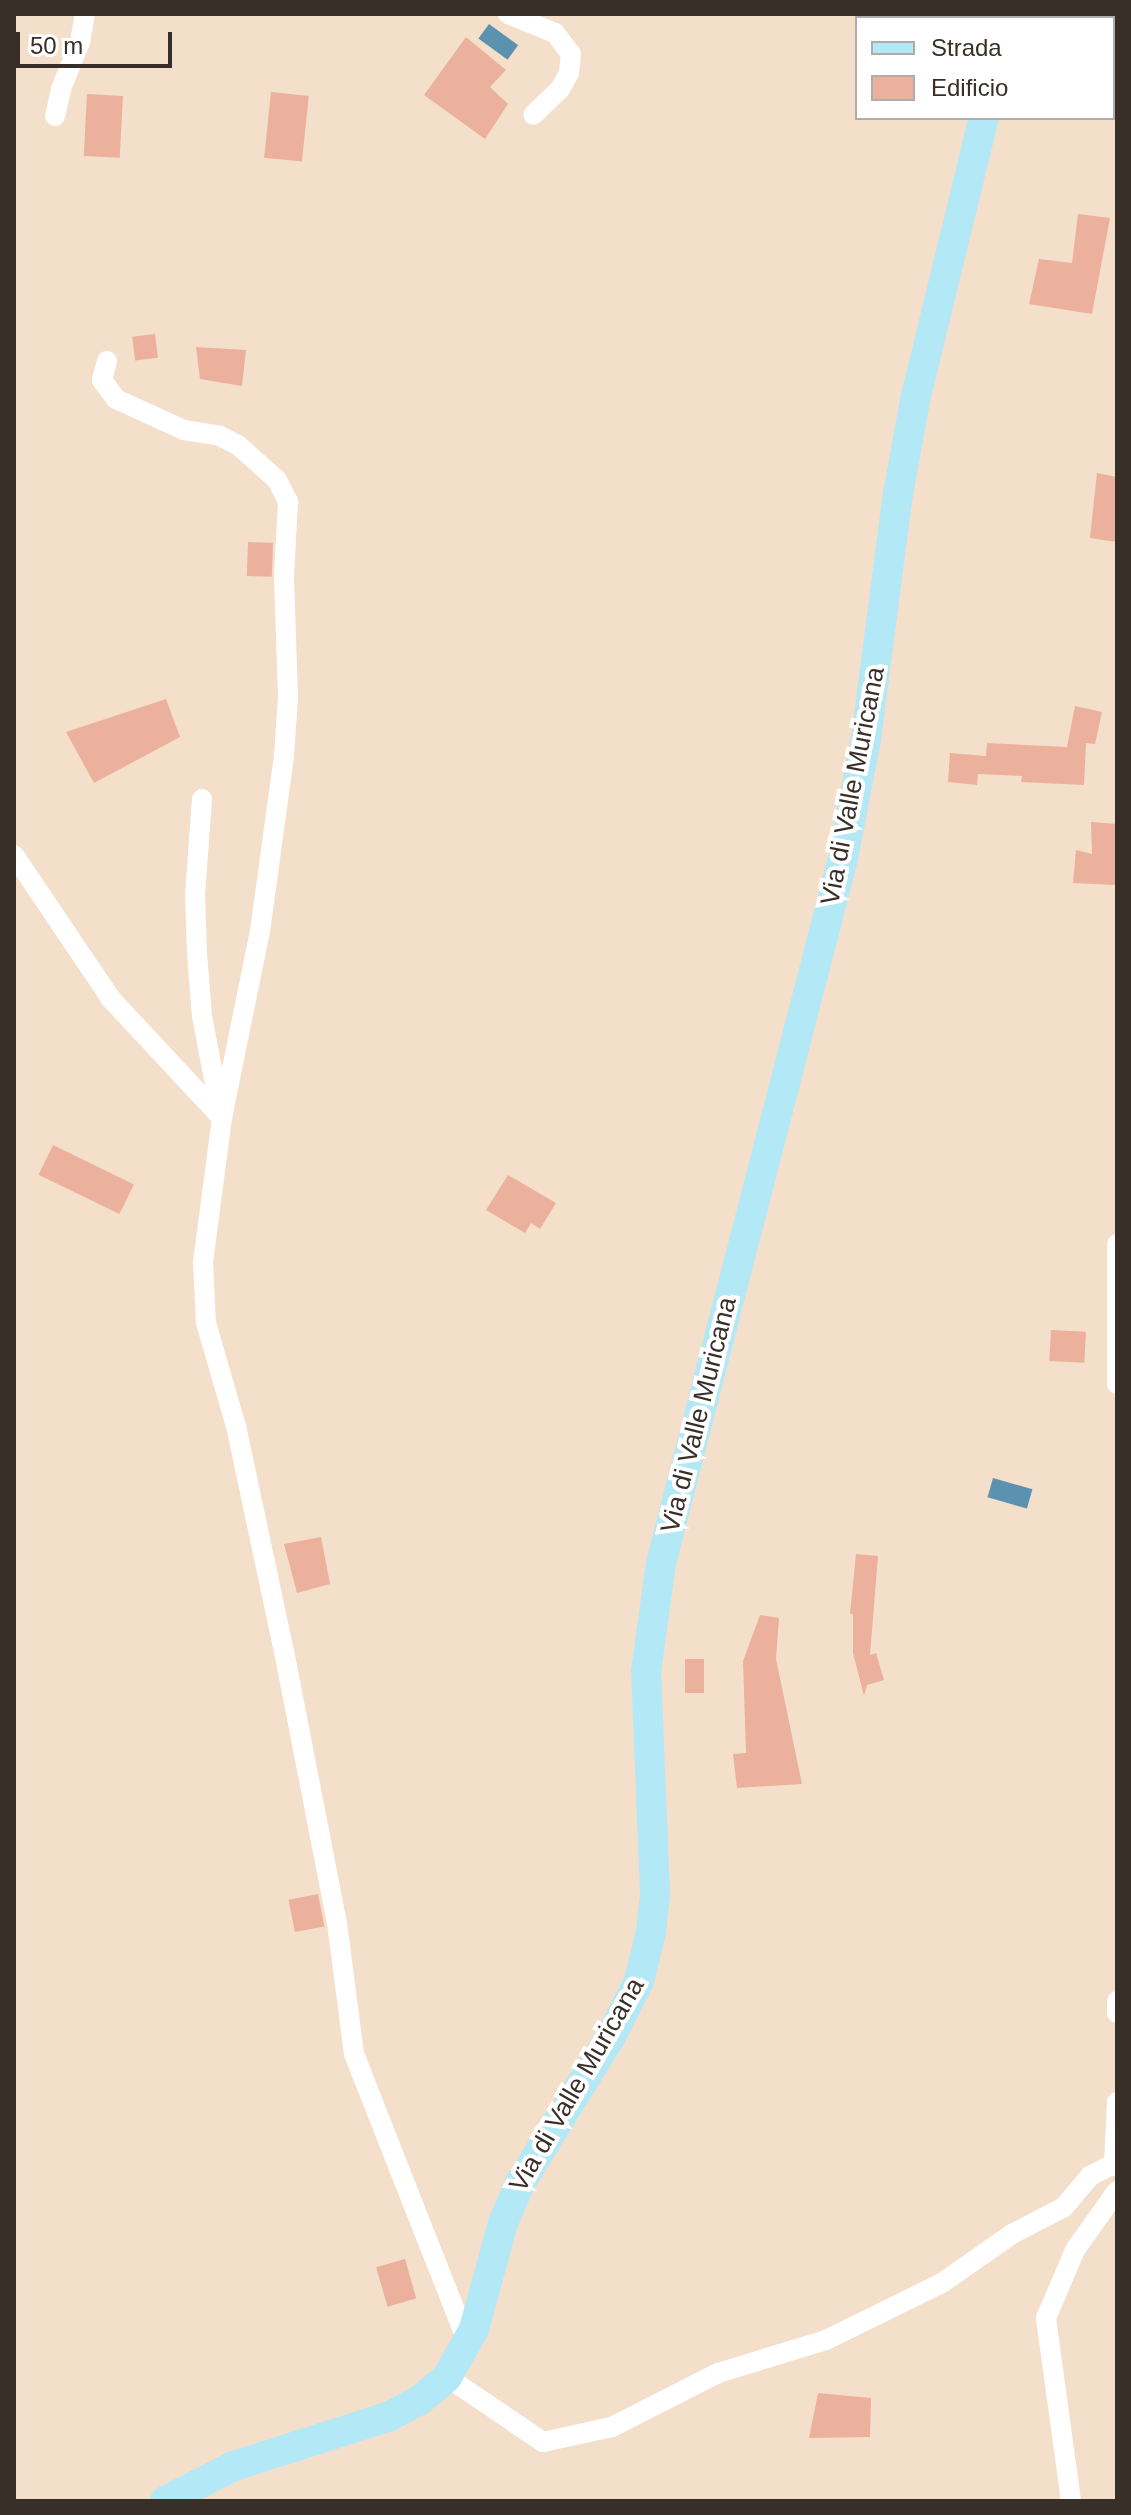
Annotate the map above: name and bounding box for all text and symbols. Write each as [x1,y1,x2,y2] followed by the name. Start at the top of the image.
[20,16,176,66] scale bar
[855,16,1115,120] legend
[30,32,83,59] text: 50 m
[931,34,1002,61] text: Strada
[931,74,1008,101] text: Edificio
[815,664,891,908] street label: Via di Valle Muricana
[655,1294,743,1536] street label: Via di Valle Muricana
[503,1972,651,2198] street label: Via di Valle Muricana

